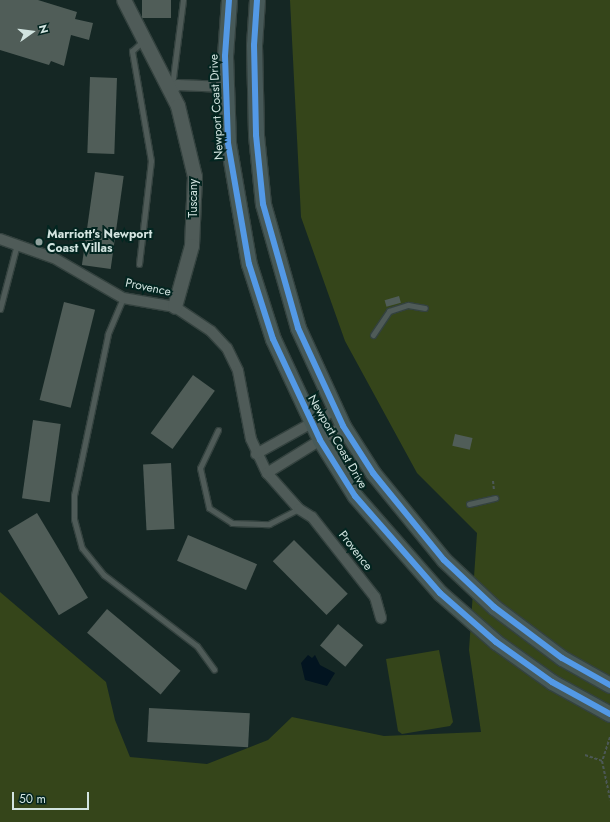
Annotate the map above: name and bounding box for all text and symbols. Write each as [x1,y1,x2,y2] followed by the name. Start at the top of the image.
[12,12,52,52] north arrow
[35,23,52,35] text: N
[207,54,227,160] street label: Newport Coast Drive
[187,179,201,217] street label: Tuscany
[47,228,152,256] place label: Marriott's Newport Coast Villas
[34,237,44,247] marker: Marriott's Newport Coast Villas
[124,276,172,300] street label: Provence
[304,393,370,491] street label: Newport Coast Drive
[335,528,375,574] street label: Provence
[14,784,91,810] scale bar
[19,790,46,808] text: 50 m

